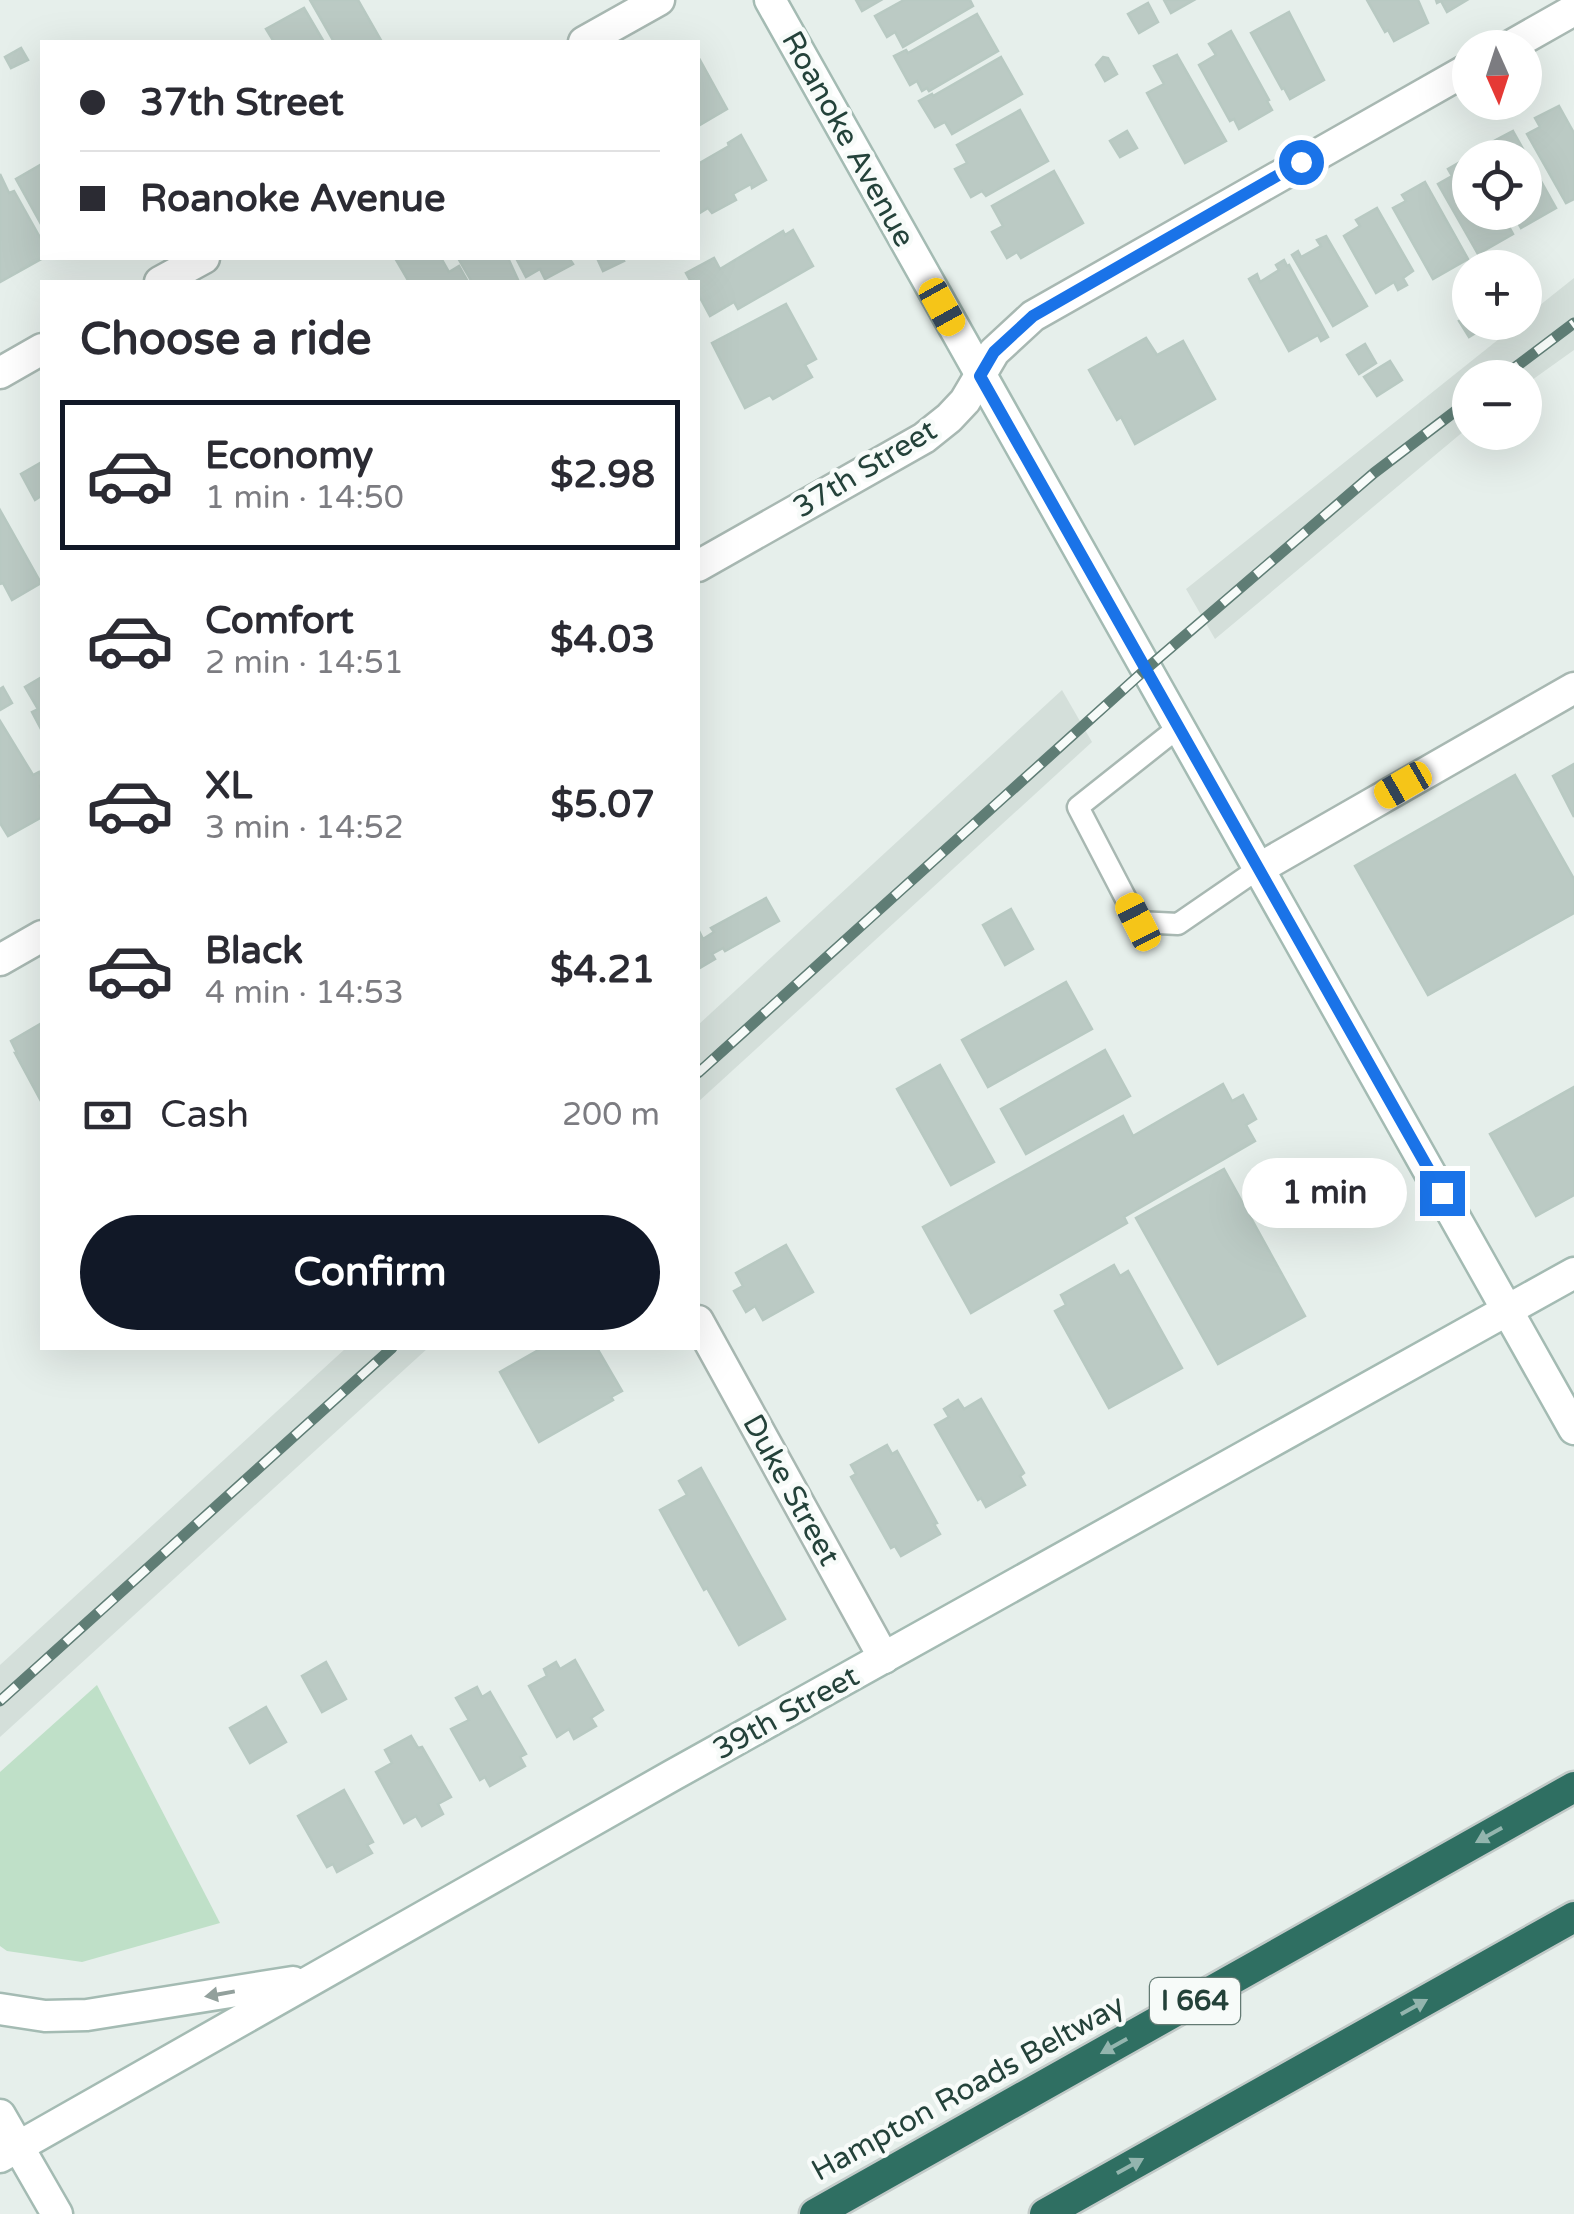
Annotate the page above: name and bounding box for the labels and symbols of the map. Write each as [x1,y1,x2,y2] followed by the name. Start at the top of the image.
[773,25,923,253] street label: Roanoke Avenue
[1452,30,1542,120] north arrow
[1279,140,1324,185] route start
[914,273,970,341] car
[786,412,944,526] street label: 37th Street
[1370,757,1436,813] car
[1111,888,1165,956] car
[1242,1158,1407,1228] callout: 1 min
[1420,1171,1465,1216] route end
[734,1408,848,1572] street label: Duke Street
[707,1658,865,1768] street label: 39th Street
[1475,1826,1503,1844] one-way arrow
[1150,1978,1240,2024] road number: I 664
[204,1987,235,2002] one-way arrow
[805,1987,1131,2189] street label: Hampton Roads Beltway
[1399,1998,1428,2015] one-way arrow
[1100,2037,1128,2054] one-way arrow
[1116,2158,1145,2175] one-way arrow

